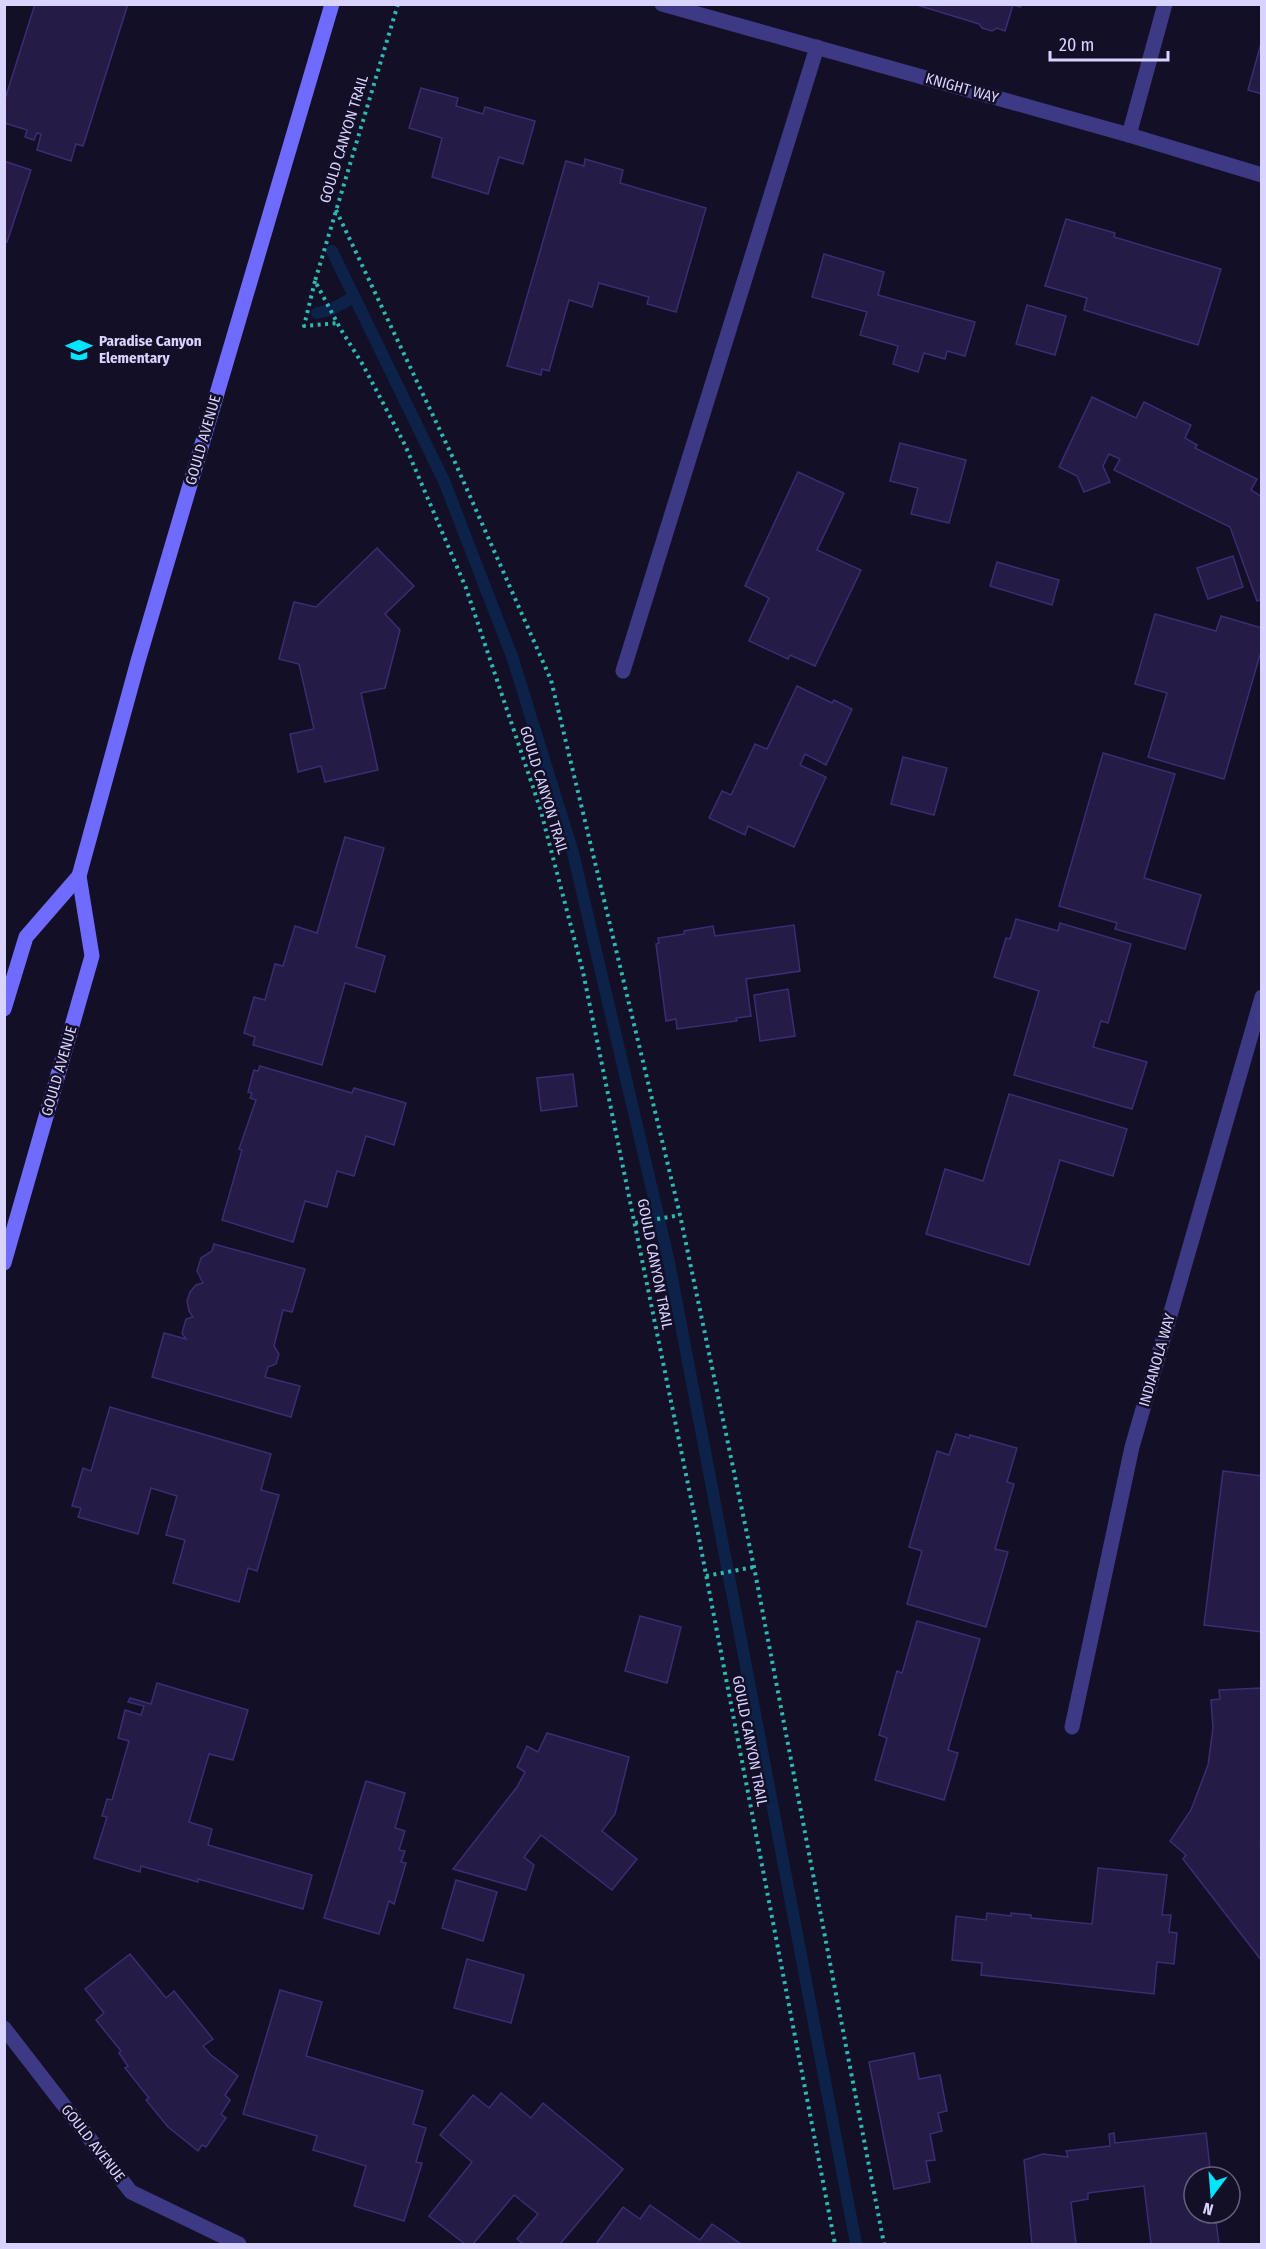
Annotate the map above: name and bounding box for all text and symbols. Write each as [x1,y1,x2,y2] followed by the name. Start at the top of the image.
[1050,24,1168,62] scale bar
[1059,34,1094,56] text: 20 m
[923,69,1001,107] street label: KNIGHT WAY
[316,72,372,205] street label: GOULD CANYON TRAIL
[99,332,202,367] place label: Paradise Canyon Elementary
[64,335,94,365] school or university icon: Paradise Canyon Elementary
[182,393,224,487] street label: GOULD AVENUE
[516,724,572,857] street label: GOULD CANYON TRAIL
[38,1024,80,1118] street label: GOULD AVENUE
[633,1197,677,1331] street label: GOULD CANYON TRAIL
[1135,1311,1179,1409] street label: INDIANOLA WAY
[728,1674,772,1808] street label: GOULD CANYON TRAIL
[57,2101,129,2185] street label: GOULD AVENUE
[1182,2165,1242,2225] north arrow
[1201,2198,1215,2219] text: N

